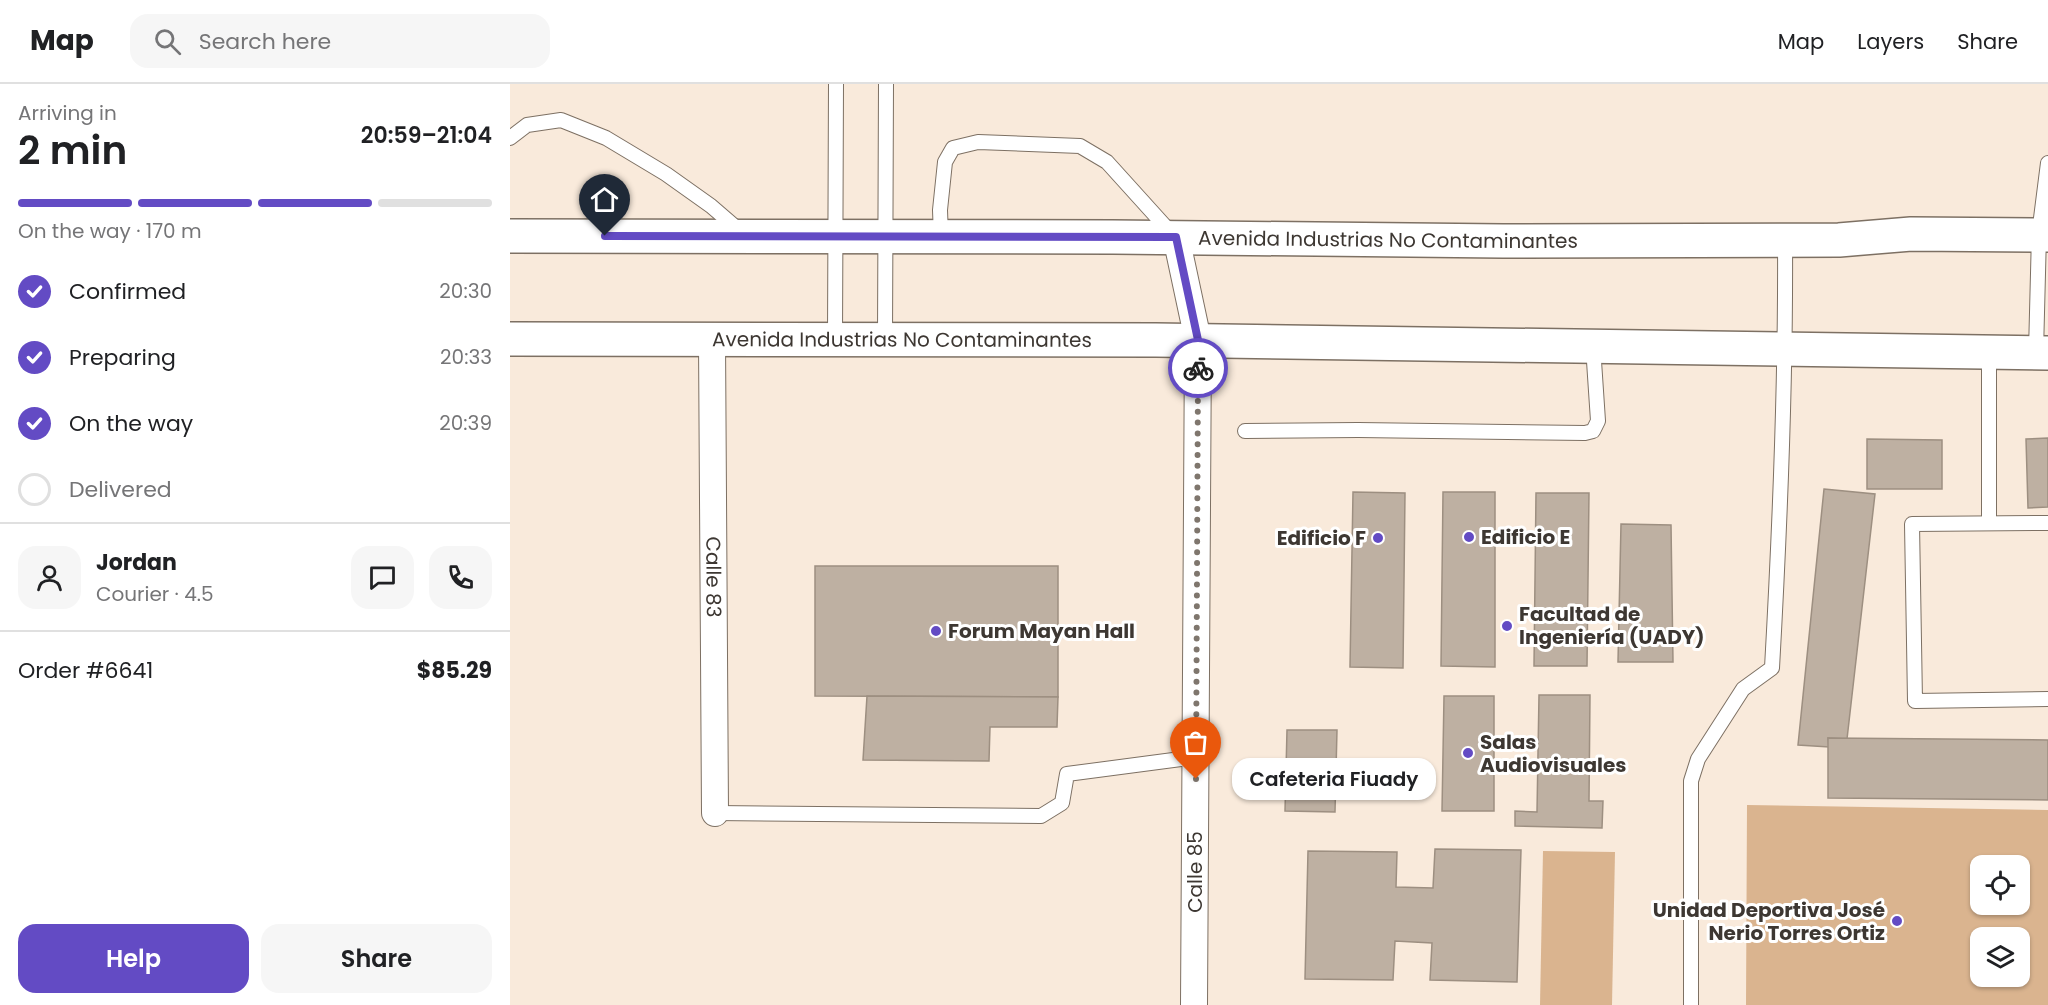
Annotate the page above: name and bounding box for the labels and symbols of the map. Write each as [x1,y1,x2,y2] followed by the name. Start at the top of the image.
[579,174,630,236] pin
[1198,224,1578,255] street label: Avenida Industrias No Contaminantes
[712,325,1092,354] street label: Avenida Industrias No Contaminantes
[1168,338,1228,398] courier
[1481,523,1570,551] place label: Edificio E
[1277,524,1366,552] place label: Edificio F
[1462,530,1476,544] marker: Edificio E
[1371,531,1385,545] marker: Edificio F
[699,536,728,618] street label: Calle 83
[1519,600,1705,651] place label: Facultad de Ingeniería (UADY)
[948,617,1135,645] place label: Forum Mayan Hall
[1500,619,1514,633] marker: Facultad de Ingeniería (UADY)
[929,624,943,638] marker: Forum Mayan Hall
[1170,717,1221,779] pin
[1480,728,1626,779] place label: Salas Audiovisuales
[1461,746,1475,760] marker: Salas Audiovisuales
[1232,758,1436,800] callout: Cafeteria Fiuady
[1181,831,1209,913] street label: Calle 85
[1653,896,1885,947] place label: Unidad Deportiva José Nerio Torres Ortiz
[1890,914,1904,928] marker: Unidad Deportiva José Nerio Torres Ortiz

